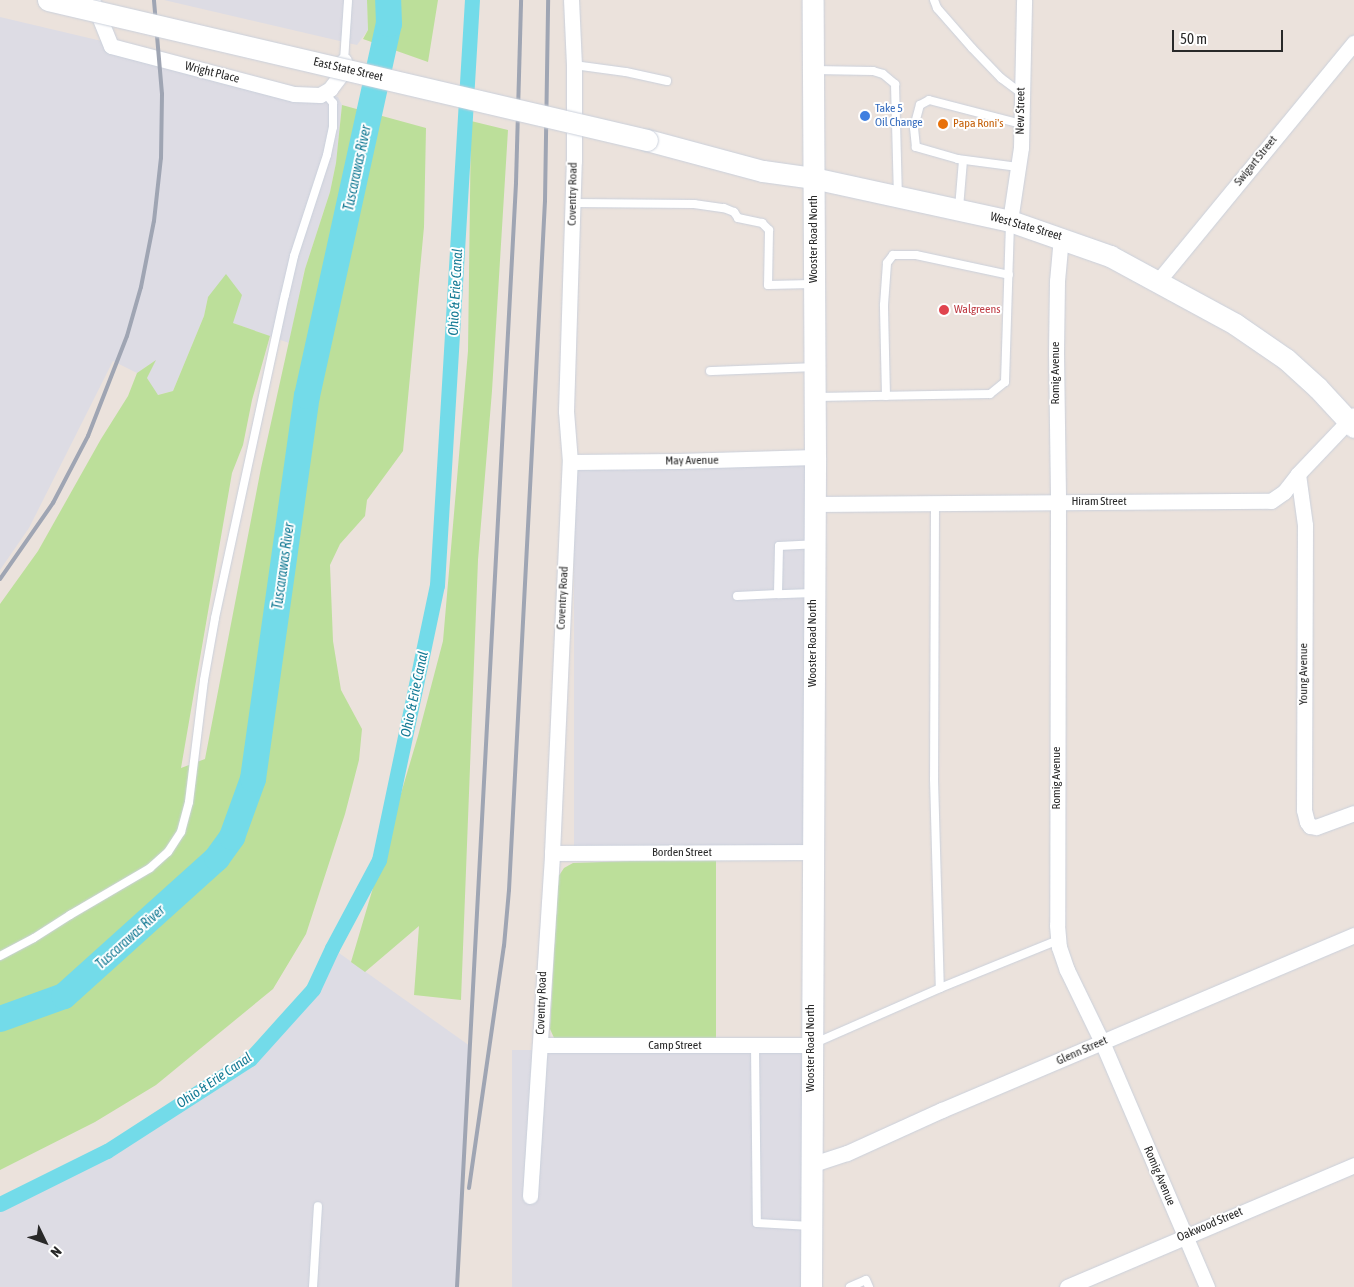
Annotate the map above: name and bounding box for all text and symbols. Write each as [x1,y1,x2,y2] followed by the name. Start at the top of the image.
[1174,20,1285,52] scale bar
[1180,30,1207,47] text: 50 m
[312,55,384,85] street label: East State Street
[183,59,241,87] street label: Wright Place
[1013,87,1029,135] street label: New Street
[875,102,923,130] place label: Take 5 Oil Change
[859,110,871,122] marker: Take 5 Oil Change
[953,117,1004,131] place label: Papa Roni's
[937,118,949,130] marker: Papa Roni's
[340,124,374,212] water label: Tuscarawas River
[1231,133,1281,189] street label: Swigart Street
[565,162,581,226] street label: Coventry Road
[807,195,821,283] street label: Wooster Road North
[988,210,1064,244] street label: West State Street
[444,248,466,336] water label: Ohio & Erie Canal
[954,303,1001,317] place label: Walgreens
[938,304,950,316] marker: Walgreens
[1049,341,1063,405] street label: Romig Avenue
[665,453,719,469] street label: May Avenue
[1071,495,1127,509] street label: Hiram Street
[269,522,297,610] water label: Tuscarawas River
[554,566,572,630] street label: Coventry Road
[806,599,820,687] street label: Wooster Road North
[1297,643,1311,705] street label: Young Avenue
[397,650,431,738] water label: Ohio & Erie Canal
[1050,746,1064,810] street label: Romig Avenue
[652,846,712,860] street label: Borden Street
[92,902,168,972] water label: Tuscarawas River
[534,971,550,1035] street label: Coventry Road
[804,1004,818,1092] street label: Wooster Road North
[1054,1033,1110,1069] street label: Glenn Street
[648,1039,702,1053] street label: Camp Street
[173,1049,255,1111] water label: Ohio & Erie Canal
[1140,1144,1178,1208] street label: Romig Avenue
[1175,1205,1245,1245] street label: Oakwood Street
[20,1217,70,1267] north arrow
[47,1244,65,1260] text: N

